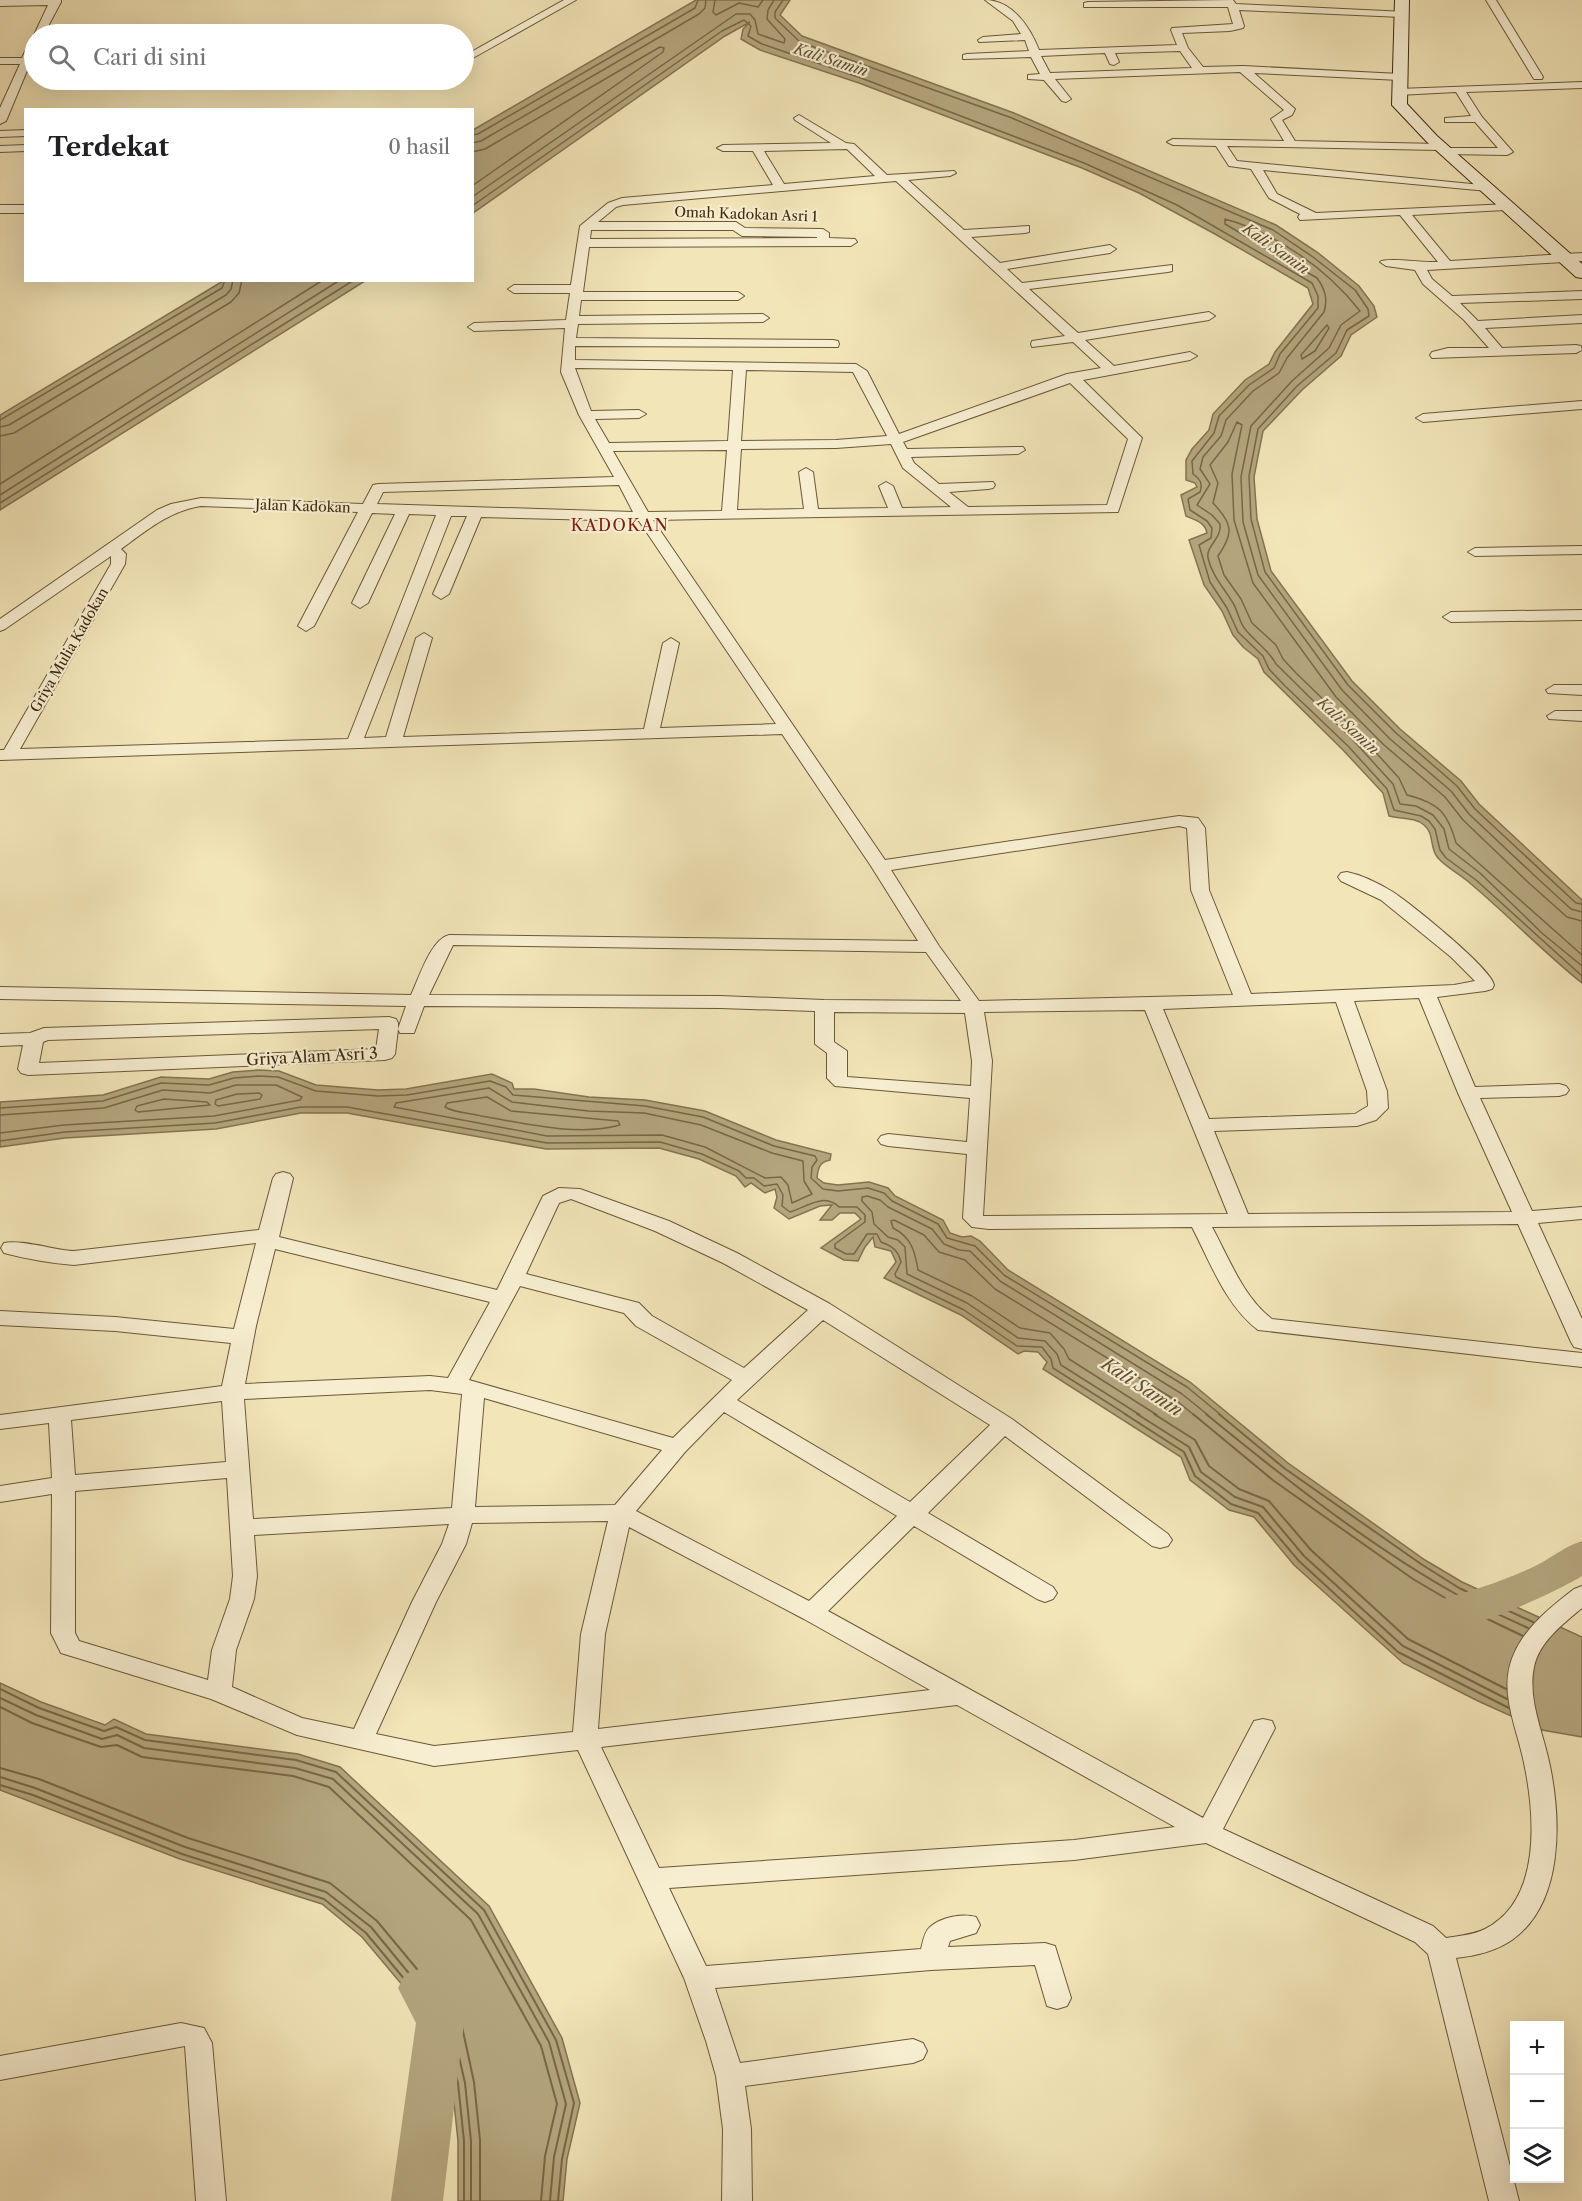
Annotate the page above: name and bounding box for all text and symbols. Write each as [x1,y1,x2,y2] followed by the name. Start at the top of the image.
[24,24,474,90] search box
[791,38,871,80] water label: Kali Samin
[45,41,78,74] icon: search
[93,44,206,71] text: Cari di sini
[48,131,169,163] text: Terdekat
[388,135,450,159] text: 0 hasil
[674,203,818,225] street label: Omah Kadokan Asri 1
[1239,218,1313,278] water label: Kali Samin
[253,495,351,517] street label: Jalan Kadokan
[571,515,669,535] district label: KADOKAN
[26,584,112,716] street label: Griya Mulia Kadokan
[1313,692,1383,758] water label: Kali Samin
[246,1043,378,1069] street label: Griya Alam Asri 3
[1096,1352,1187,1421] water label: Kali Samin
[1510,2021,1564,2183] map controls
[1510,2021,1564,2075] button: +
[1510,2075,1564,2129] button: −
[1510,2129,1564,2183] button: layers

